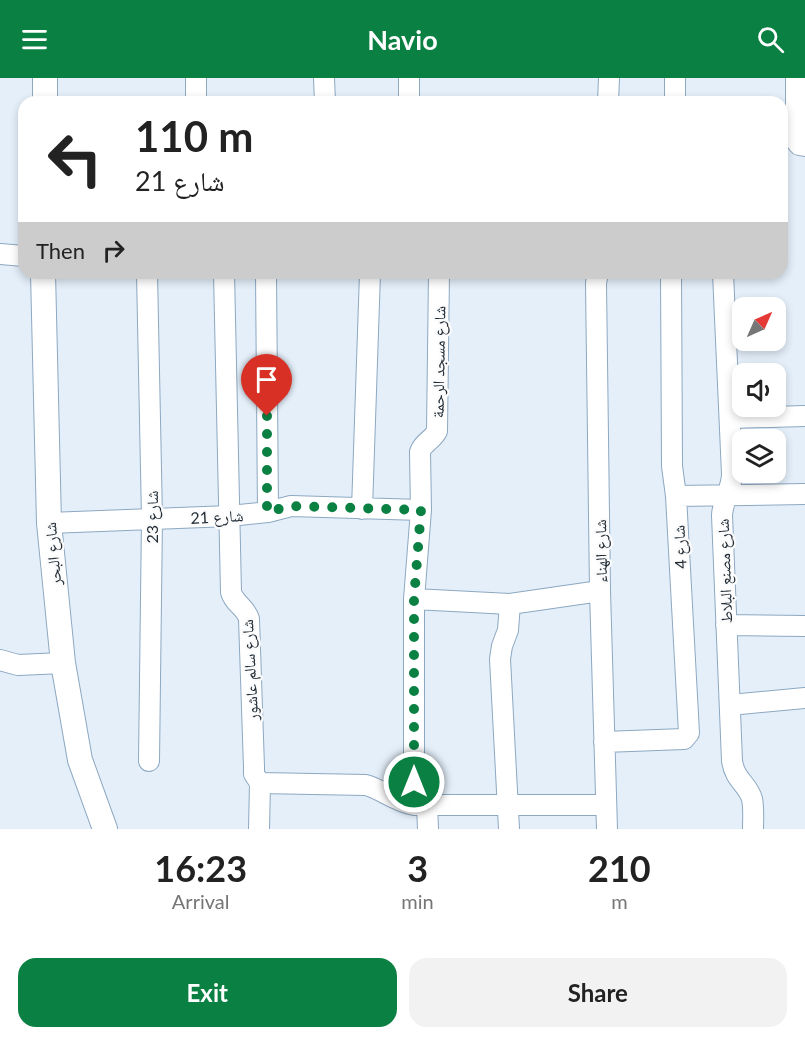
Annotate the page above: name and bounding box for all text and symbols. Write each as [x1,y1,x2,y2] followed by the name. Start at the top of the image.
[18,23,51,56] icon: menu
[367,23,438,56] text: Navio
[754,23,787,56] icon: search
[135,111,253,161] text: 110 m
[36,120,114,198] icon: left
[135,164,225,197] text: شارع 21
[97,234,130,267] icon: right
[36,237,85,264] text: Then
[732,297,786,351] north arrow
[732,297,786,483] map controls
[428,306,450,418] street label: شارع مسجد الرحمة
[241,354,292,416] pin
[250,363,283,396] icon: arrive
[732,363,786,417] button: sound
[732,429,786,483] button: layers
[142,490,163,544] street label: شارع 23
[190,505,244,529] street label: شارع 21
[713,518,737,624] street label: شارع مصنع البلاط
[590,519,612,583] street label: شارع الهناء
[40,521,66,587] street label: شارع البحر
[668,525,692,569] street label: شارع 4
[237,619,263,722] street label: شارع سالم عاشور
[382,750,446,814] position arrow
[154,846,247,890] text: 16:23
[407,846,428,890] text: 3
[588,846,651,890] text: 210
[172,889,229,913] text: Arrival
[401,889,434,913] text: min
[611,889,628,913] text: m
[18,958,397,1027] button: Exit
[409,958,787,1027] button: Share

